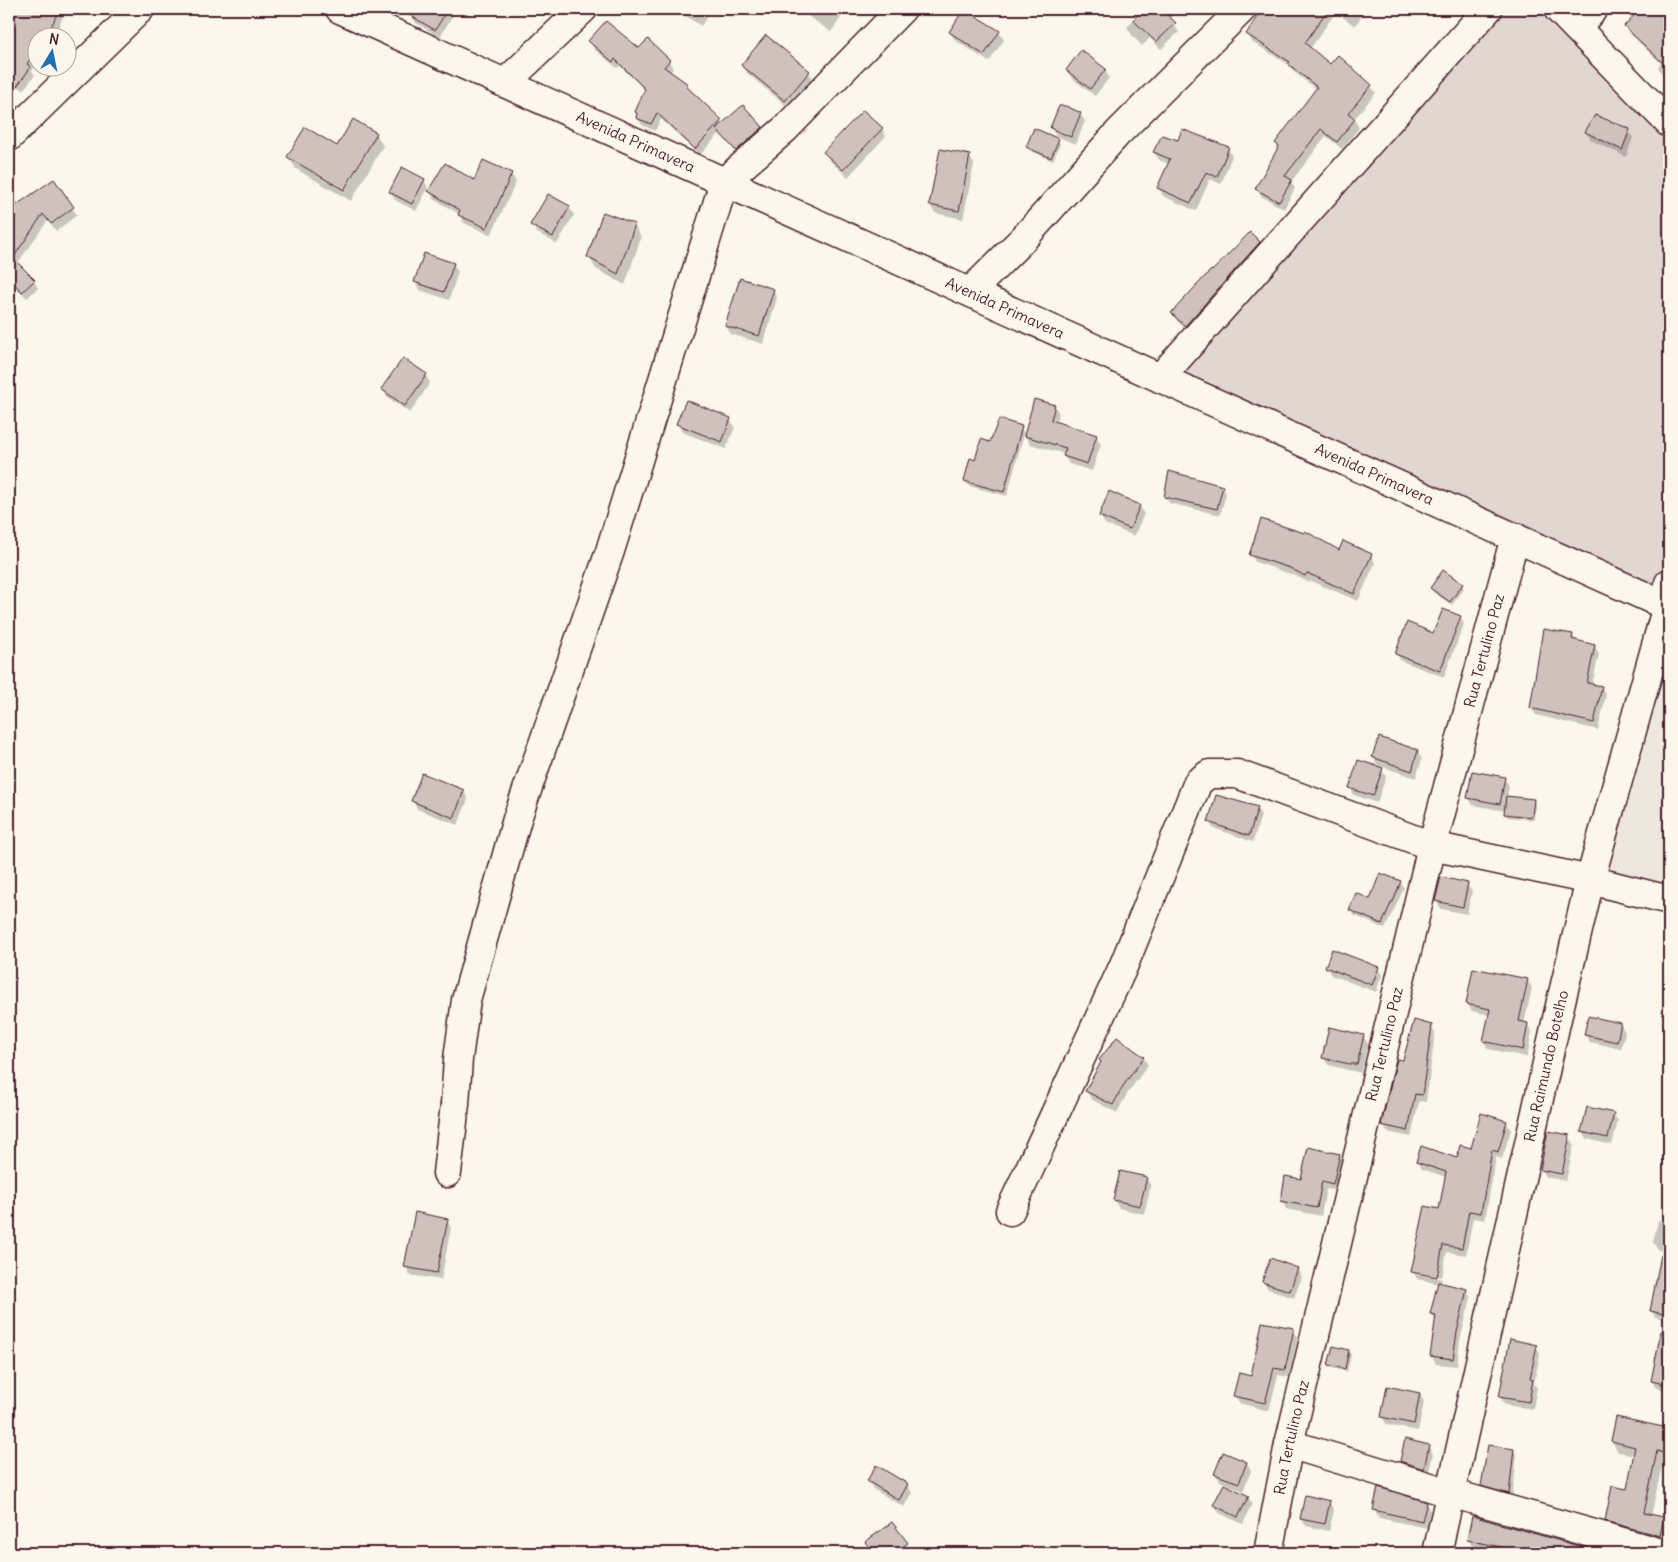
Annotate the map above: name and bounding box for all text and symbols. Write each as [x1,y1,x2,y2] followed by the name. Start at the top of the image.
[28,28,78,78] north arrow
[48,29,61,49] text: N
[573,107,698,177] street label: Avenida Primavera
[943,273,1068,343] street label: Avenida Primavera
[1312,439,1437,509] street label: Avenida Primavera
[1460,592,1508,710] street label: Rua Tertulino Paz
[1361,985,1407,1103] street label: Rua Tertulino Paz
[1520,988,1572,1144] street label: Rua Raimundo Botelho
[1269,1378,1313,1496] street label: Rua Tertulino Paz

